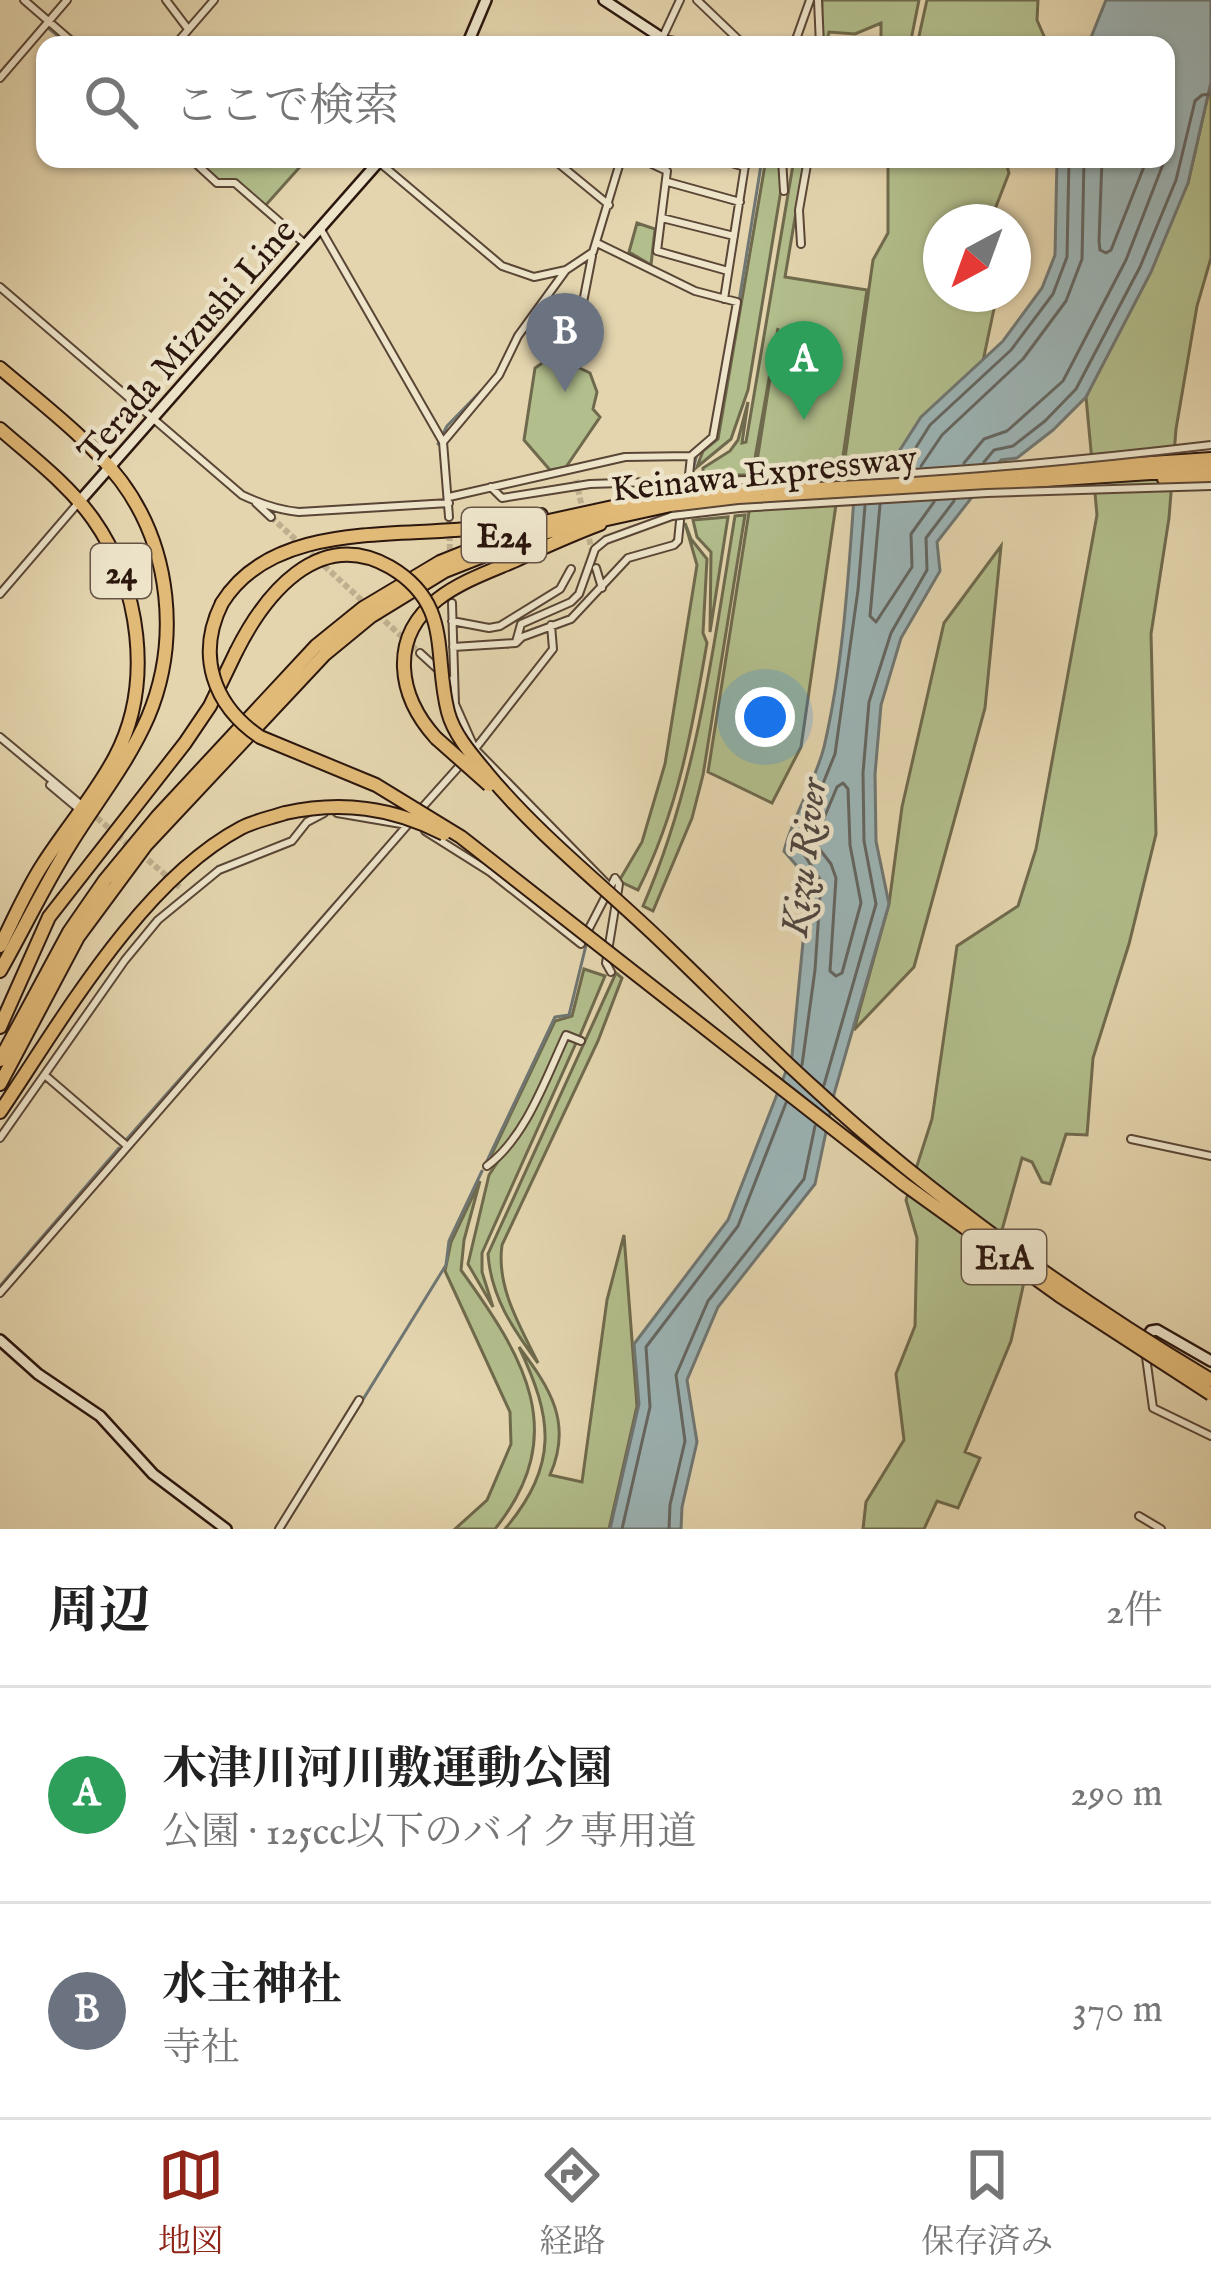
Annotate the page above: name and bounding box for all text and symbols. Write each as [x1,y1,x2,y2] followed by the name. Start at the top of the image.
[36,36,1175,168] search box
[78,69,144,135] icon: search
[174,79,399,136] text: ここで検索
[923,204,1031,312] north arrow
[69,210,307,474] street label: Terada Mizushi Line
[526,293,604,392] pin: B
[765,321,843,420] pin: A
[609,436,920,514] street label: Keinawa Expressway
[462,508,546,562] road number: E24
[91,544,151,598] road number: 24
[735,687,795,747] your location
[771,774,840,941] water label: Kizu River
[962,1230,1046,1284] road number: E1A
[48,1581,150,1646] text: 周辺
[1106,1588,1163,1637] text: 2件
[162,1742,612,1799] text: 木津川河川敷運動公園
[74,1770,100,1819] text: A
[1070,1770,1163,1819] text: 290 m
[162,1809,696,1858] text: 公園 · 125cc以下のバイク専用道
[162,1958,342,2015] text: 水主神社
[74,1986,100,2035] text: B
[1072,1986,1163,2035] text: 370 m
[162,2025,240,2074] text: 寺社
[158,2142,224,2264] tab: 地図
[539,2142,605,2264] tab: 経路
[921,2142,1053,2264] tab: 保存済み

